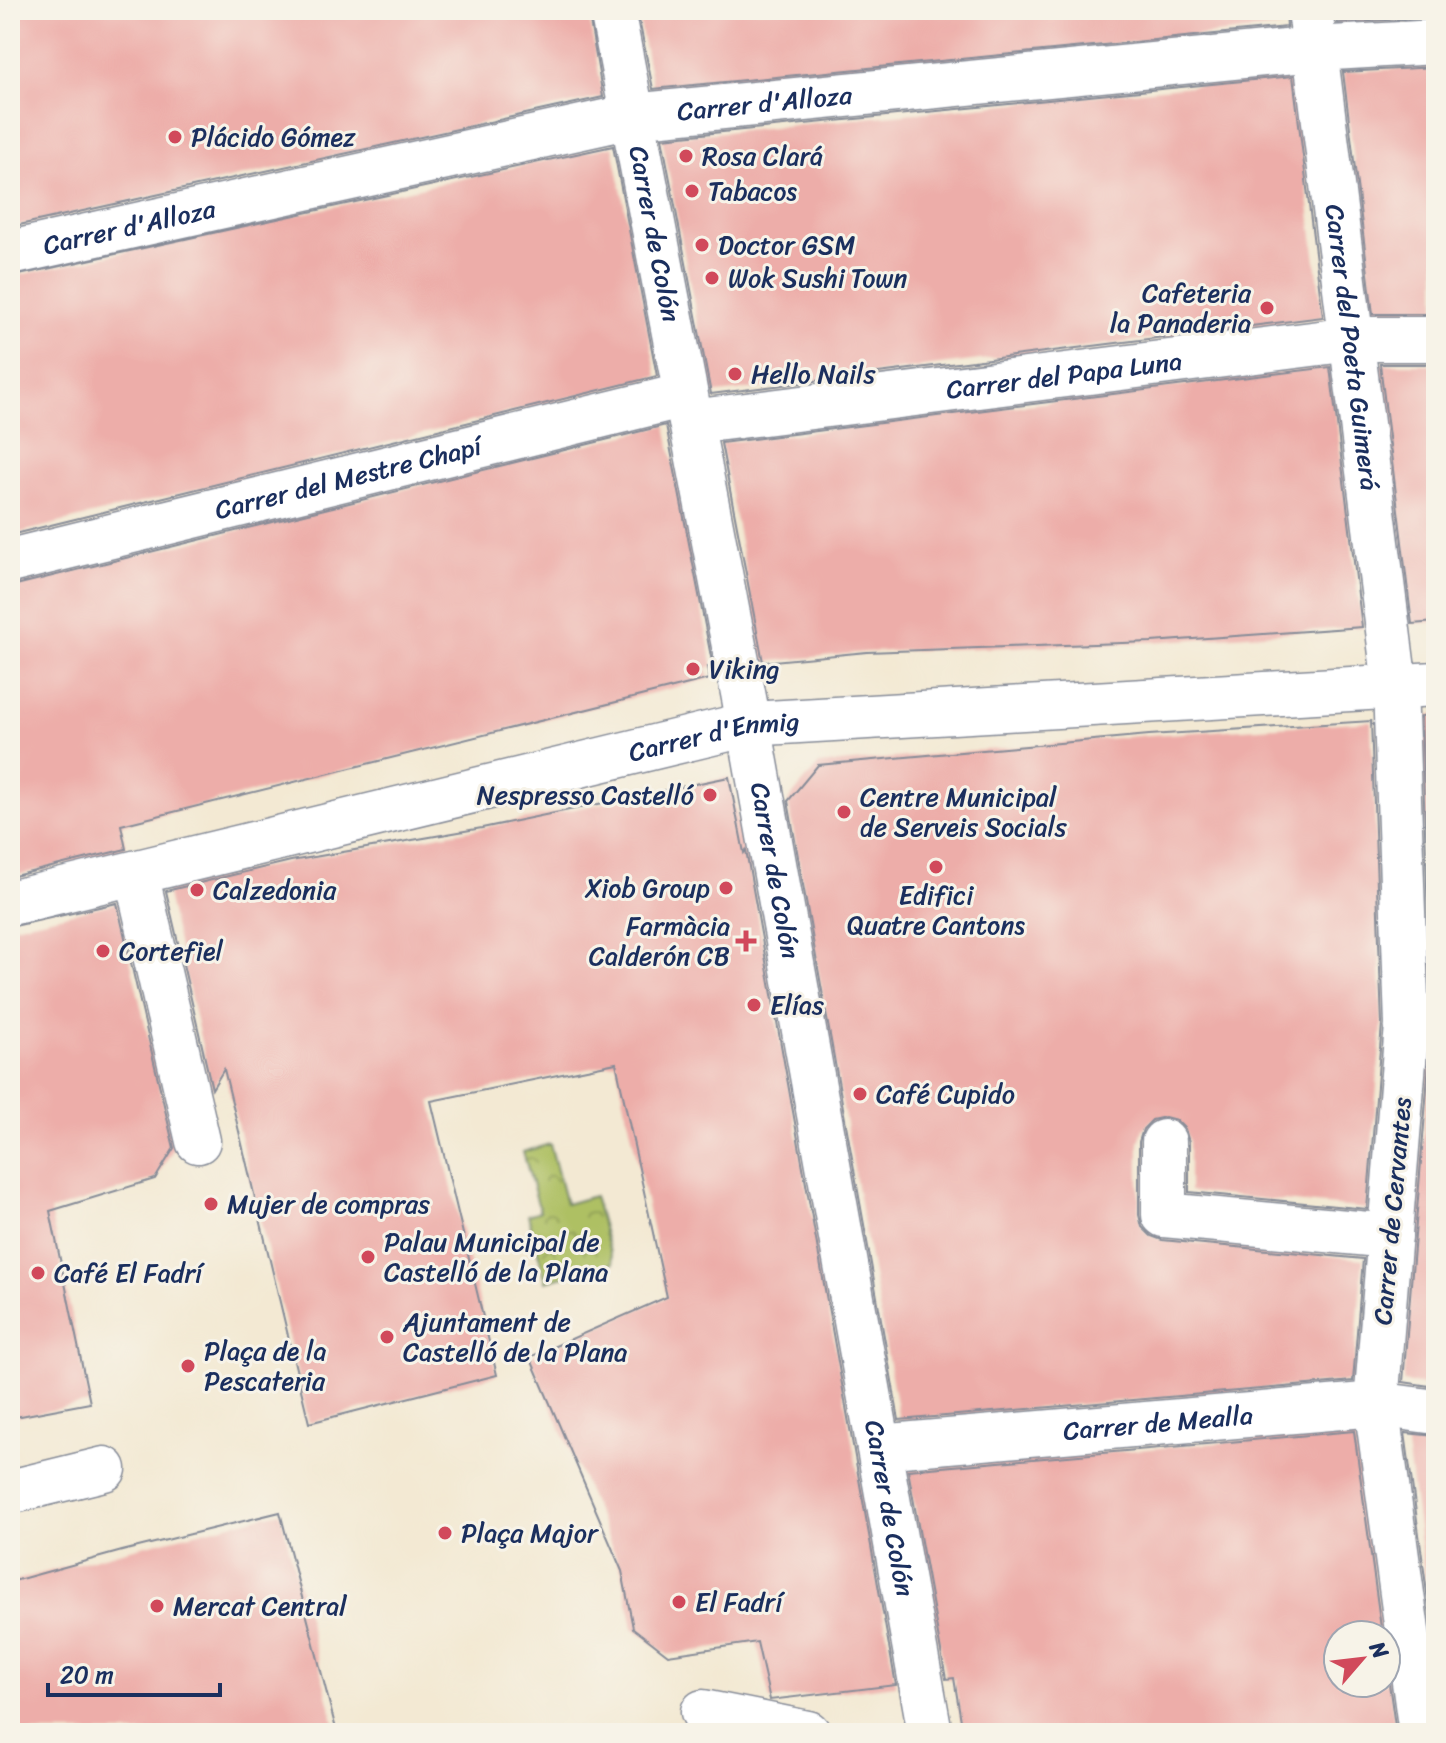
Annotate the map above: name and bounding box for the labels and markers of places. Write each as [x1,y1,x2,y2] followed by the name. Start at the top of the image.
[191,114,356,160] place label: Plácido Gómez
[166,128,184,146] marker: Plácido Gómez
[702,133,823,179] place label: Rosa Clará
[677,147,695,165] marker: Rosa Clará
[708,168,797,214] place label: Tabacos
[683,182,701,200] marker: Tabacos
[718,222,855,268] place label: Doctor GSM
[693,236,711,254] marker: Doctor GSM
[728,255,907,301] place label: Wok Sushi Town
[703,269,721,287] marker: Wok Sushi Town
[1110,270,1252,346] place label: Cafeteria la Panaderia
[1258,299,1276,317] marker: Cafeteria la Panaderia
[751,351,876,397] place label: Hello Nails
[726,365,744,383] marker: Hello Nails
[709,646,780,692] place label: Viking
[684,660,702,678] marker: Viking
[477,772,695,818] place label: Nespresso Castelló
[860,774,1068,850] place label: Centre Municipal de Serveis Socials
[701,786,719,804] marker: Nespresso Castelló
[835,803,853,821] marker: Centre Municipal de Serveis Socials
[927,858,945,876] marker: Edifici Quatre Cantons
[585,865,710,911] place label: Xiob Group
[213,867,337,913] place label: Calzedonia
[847,872,1025,948] place label: Edifici Quatre Cantons
[717,879,735,897] marker: Xiob Group
[188,881,206,899] marker: Calzedonia
[589,903,730,979] place label: Farmàcia Calderón CB
[119,928,224,974] place label: Cortefiel
[737,932,755,950] marker: Farmàcia Calderón CB
[94,942,112,960] marker: Cortefiel
[770,982,824,1028] place label: Elías
[745,996,763,1014] marker: Elías
[876,1071,1015,1117] place label: Café Cupido
[851,1085,869,1103] marker: Café Cupido
[227,1181,430,1227] place label: Mujer de compras
[202,1195,220,1213] marker: Mujer de compras
[384,1219,608,1295] place label: Palau Municipal de Castelló de la Plana
[359,1248,377,1266] marker: Palau Municipal de Castelló de la Plana
[54,1250,205,1296] place label: Café El Fadrí
[29,1264,47,1282] marker: Café El Fadrí
[402,1299,627,1375] place label: Ajuntament de Castelló de la Plana
[204,1328,327,1404] place label: Plaça de la Pescateria
[378,1328,396,1346] marker: Ajuntament de Castelló de la Plana
[179,1357,197,1375] marker: Plaça de la Pescateria
[461,1510,599,1556] place label: Plaça Major
[436,1524,454,1542] marker: Plaça Major
[695,1579,785,1625] place label: El Fadrí
[173,1583,347,1629] place label: Mercat Central
[670,1593,688,1611] marker: El Fadrí
[148,1597,166,1615] marker: Mercat Central

